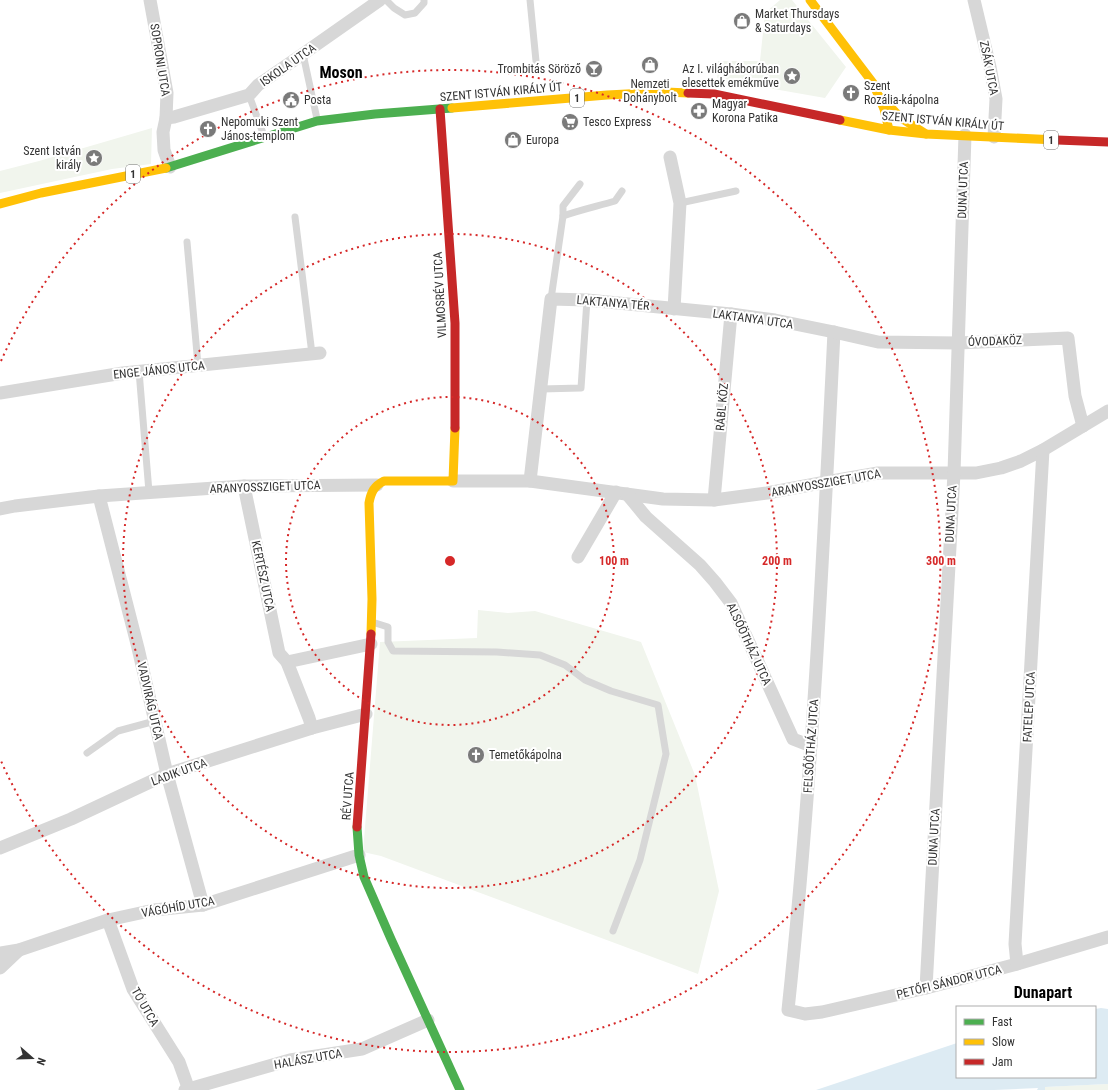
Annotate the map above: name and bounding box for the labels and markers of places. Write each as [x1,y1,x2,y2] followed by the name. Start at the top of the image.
[755,7,840,35] place label: Market Thursdays & Saturdays
[732,11,752,31] shop icon: Market Thursdays & Saturdays
[640,55,660,75] shop icon: Nemzeti Dohánybolt
[584,59,604,79] bar icon: Trombitás Söröző
[497,62,581,76] place label: Trombitás Söröző
[682,62,779,90] place label: Az I. világháborúban elesettek emékműve
[782,66,802,86] place icon: Az I. világháborúban elesettek emékműve
[623,77,677,105] place label: Nemzeti Dohánybolt
[864,79,939,107] place label: Szent Rozália-kápolna
[841,83,861,103] church icon: Szent Rozália-kápolna
[281,90,301,110] public building icon: Posta
[304,93,332,107] place label: Posta
[712,97,778,125] place label: Magyar Korona Patika
[689,101,709,121] pharmacy icon: Magyar Korona Patika
[560,112,580,132] supermarket icon: Tesco Express
[221,115,299,143] place label: Nepomuki Szent János-templom
[583,115,651,129] place label: Tesco Express
[198,119,218,139] church icon: Nepomuki Szent János-templom
[503,130,523,150] shop icon: Europa
[526,133,559,147] place label: Europa
[23,144,81,172] place label: Szent István király
[84,148,104,168] place icon: Szent István király
[443,554,457,568] centre of rings
[466,745,486,765] church icon: Temetőkápolna
[489,748,562,762] place label: Temetőkápolna

